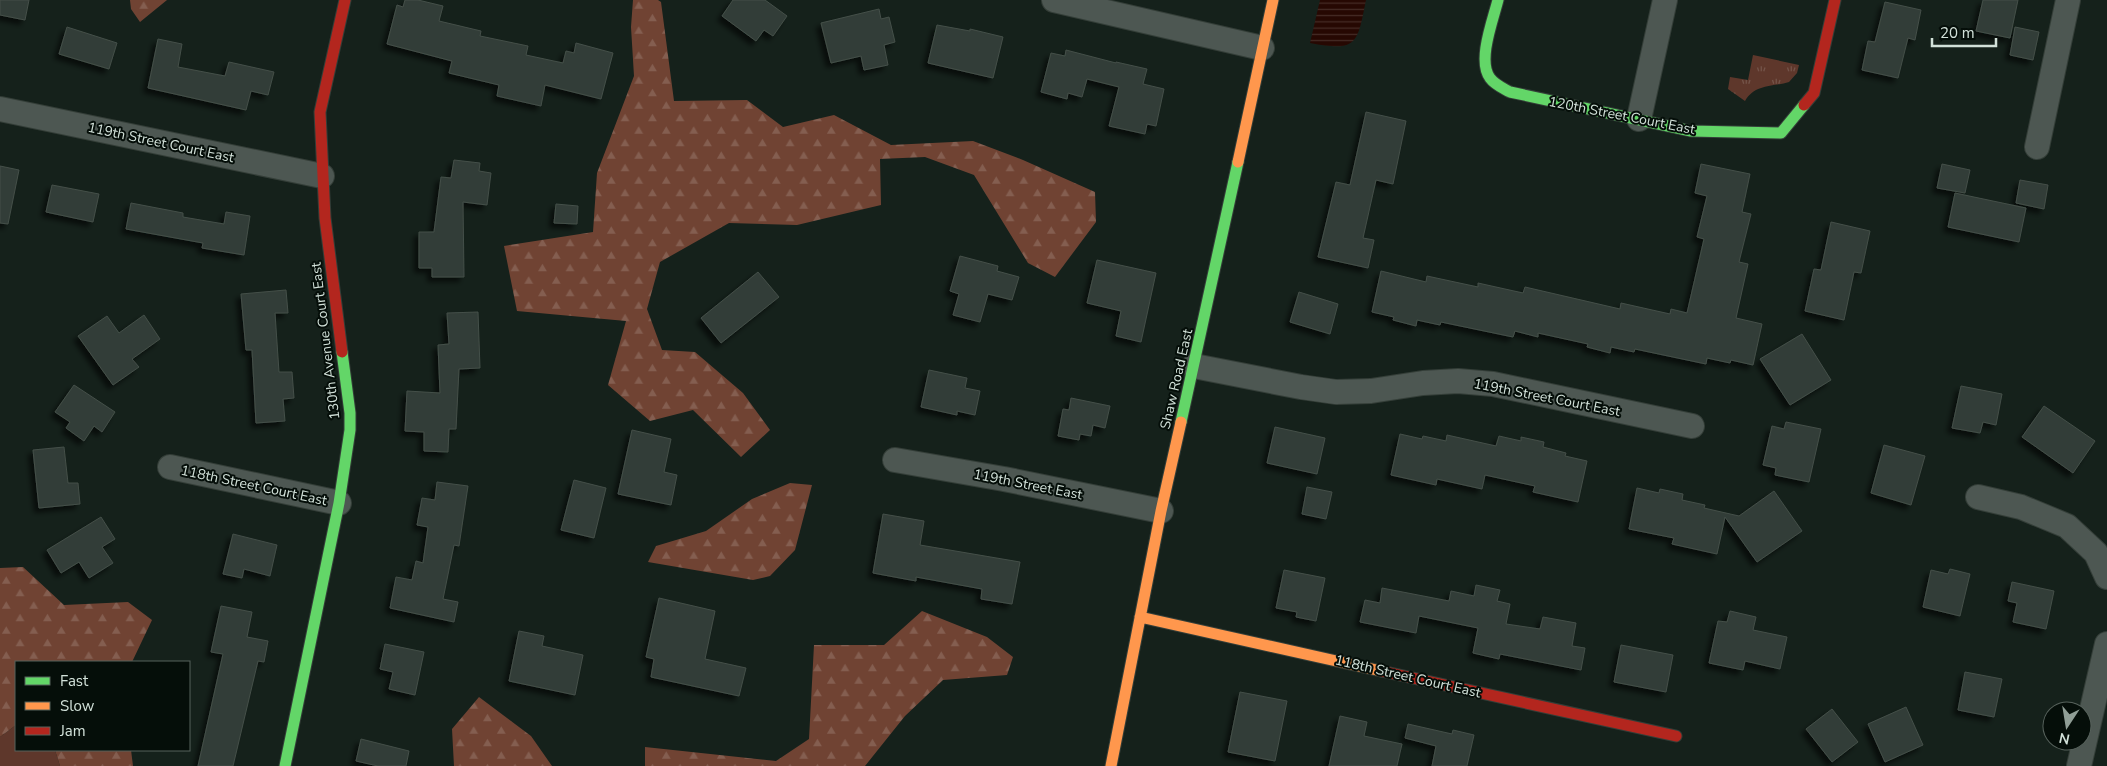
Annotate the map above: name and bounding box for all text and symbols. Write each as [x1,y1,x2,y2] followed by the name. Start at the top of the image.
[1932,15,1996,47] scale bar
[1940,23,1975,43] text: 20 m
[1547,92,1697,139] street label: 120th Street Court East
[86,118,236,167] street label: 119th Street Court East
[306,261,345,421] street label: 130th Avenue Court East
[1156,327,1197,431] street label: Shaw Road East
[1472,374,1622,421] street label: 119th Street Court East
[179,461,329,510] street label: 118th Street Court East
[972,465,1084,504] street label: 119th Street East
[1333,650,1483,703] street label: 118th Street Court East
[15,661,190,751] legend
[60,671,89,691] text: Fast
[60,696,95,716] text: Slow
[2042,701,2092,751] north arrow
[59,721,86,741] text: Jam
[2057,728,2072,749] text: N

